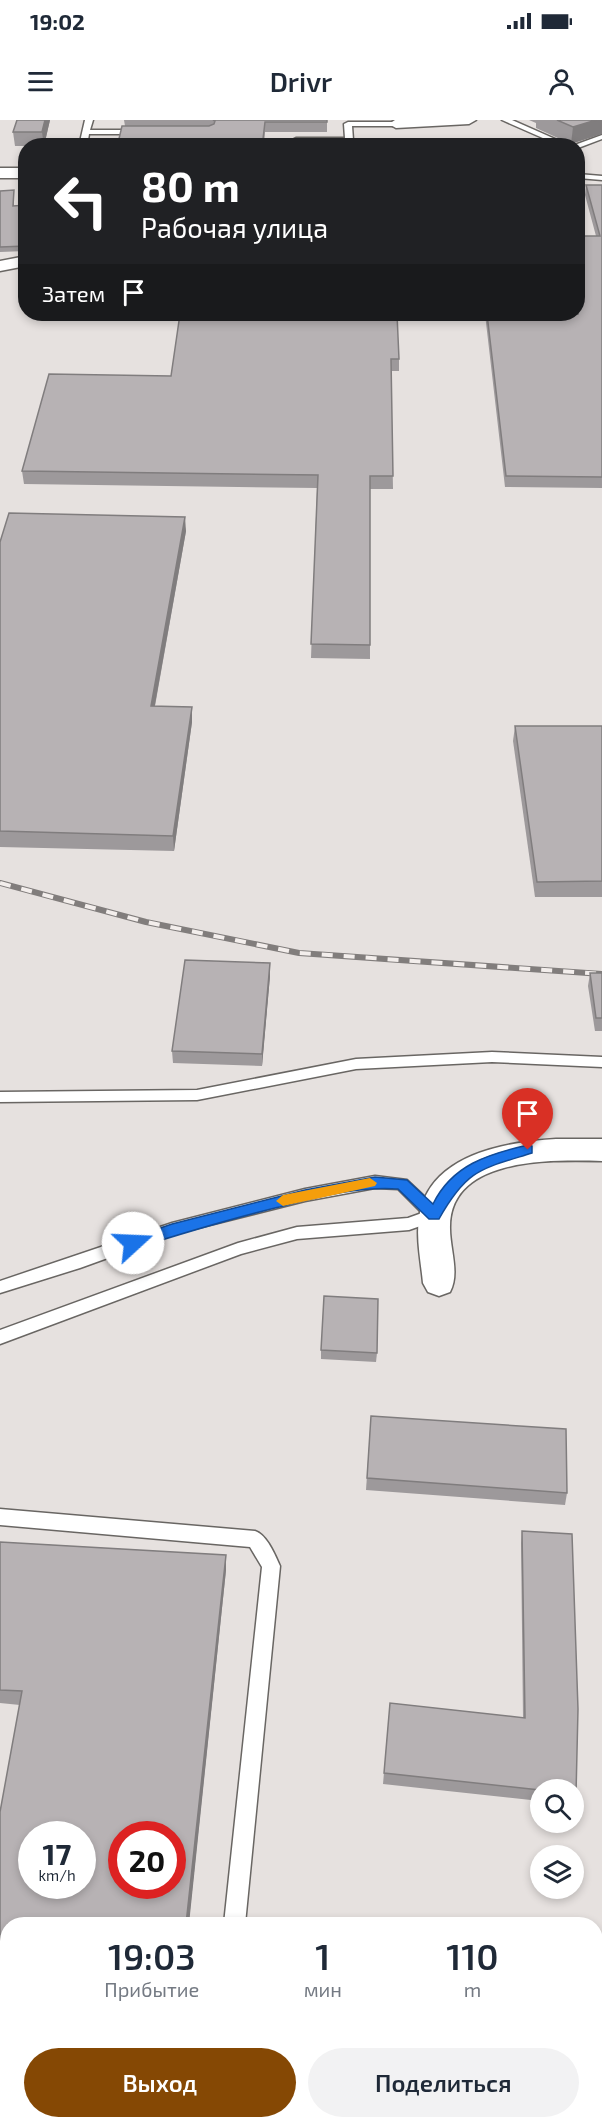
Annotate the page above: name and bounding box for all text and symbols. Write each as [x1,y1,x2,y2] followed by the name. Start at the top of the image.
[30,8,85,34] text: 19:02
[24,65,57,98] icon: menu
[270,65,332,97] text: Drivr
[545,65,578,98] icon: person
[141,160,240,210] text: 80 m
[42,162,120,240] icon: left
[141,211,328,243] text: Рабочая улица
[117,276,150,309] icon: arrive
[42,280,105,306] text: Затем
[502,1088,553,1150] pin
[511,1097,544,1130] icon: arrive
[101,1211,165,1275] position arrow
[530,1779,584,1899] map controls
[530,1779,584,1833] button: search
[108,1821,186,1899] speed limit sign: 20
[43,1835,71,1871] text: 17
[530,1845,584,1899] button: layers
[38,1866,76,1884] text: km/h
[108,1934,196,1977] text: 19:03
[315,1934,330,1977] text: 1
[446,1934,499,1977] text: 110
[104,1977,199,2001] text: Прибытие
[304,1977,342,2001] text: мин
[464,1977,481,2001] text: m
[24,2048,296,2117] button: Выход
[308,2048,579,2117] button: Поделиться

